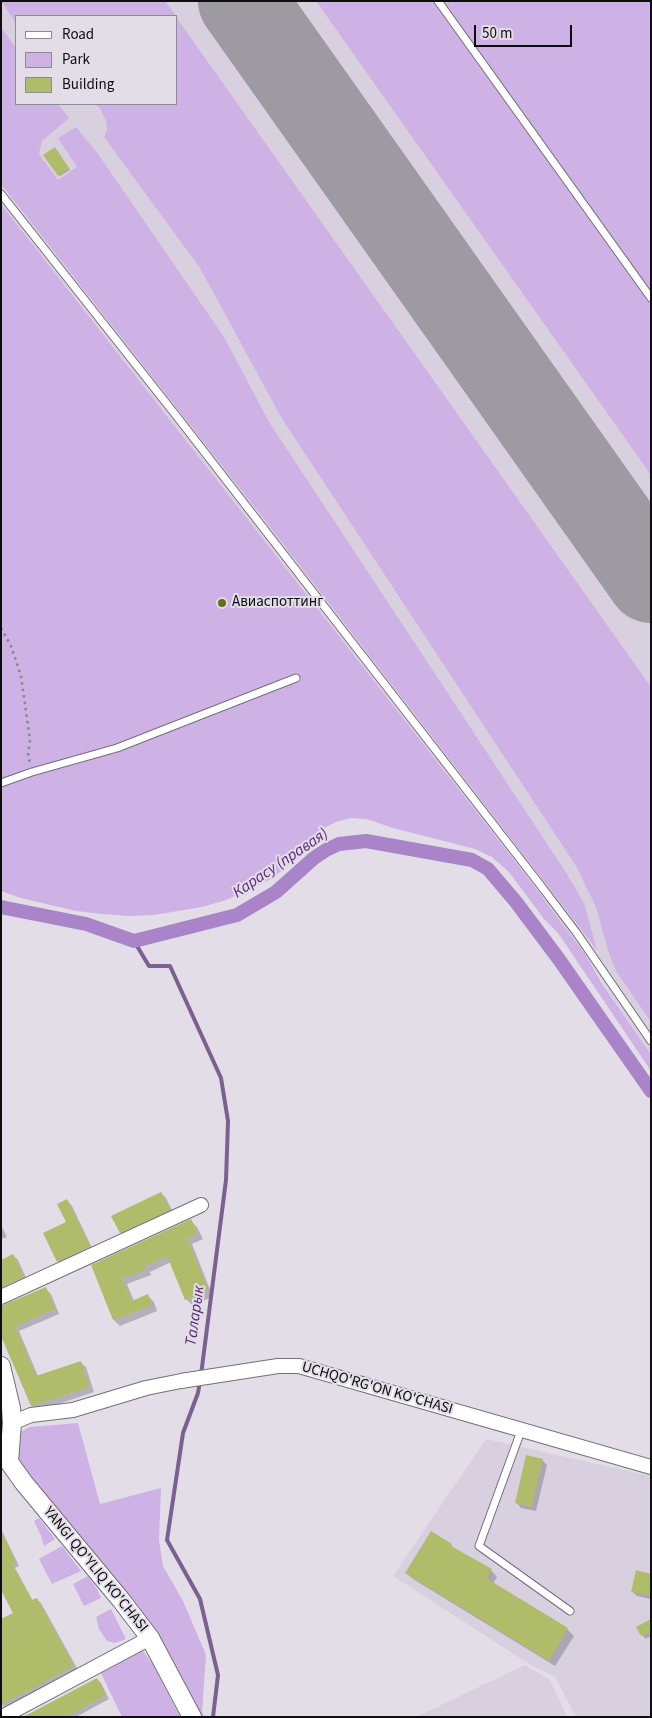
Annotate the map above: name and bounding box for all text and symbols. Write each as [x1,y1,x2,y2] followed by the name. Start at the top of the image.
[15,15,178,105] legend
[477,15,574,47] scale bar
[482,23,512,44] text: 50 m
[62,24,94,45] text: Road
[62,49,90,70] text: Park
[62,74,114,95] text: Building
[232,594,323,612] place label: Авиаспоттинг
[216,597,228,609] marker: Авиаспоттинг
[230,825,332,903] water label: Карасу (правая)
[182,1285,210,1347] water label: Таларык
[299,1359,455,1419] street label: UCHQO'RG'ON KO'CHASI
[39,1504,151,1636] street label: YANGI QO'YLIQ KO'CHASI

